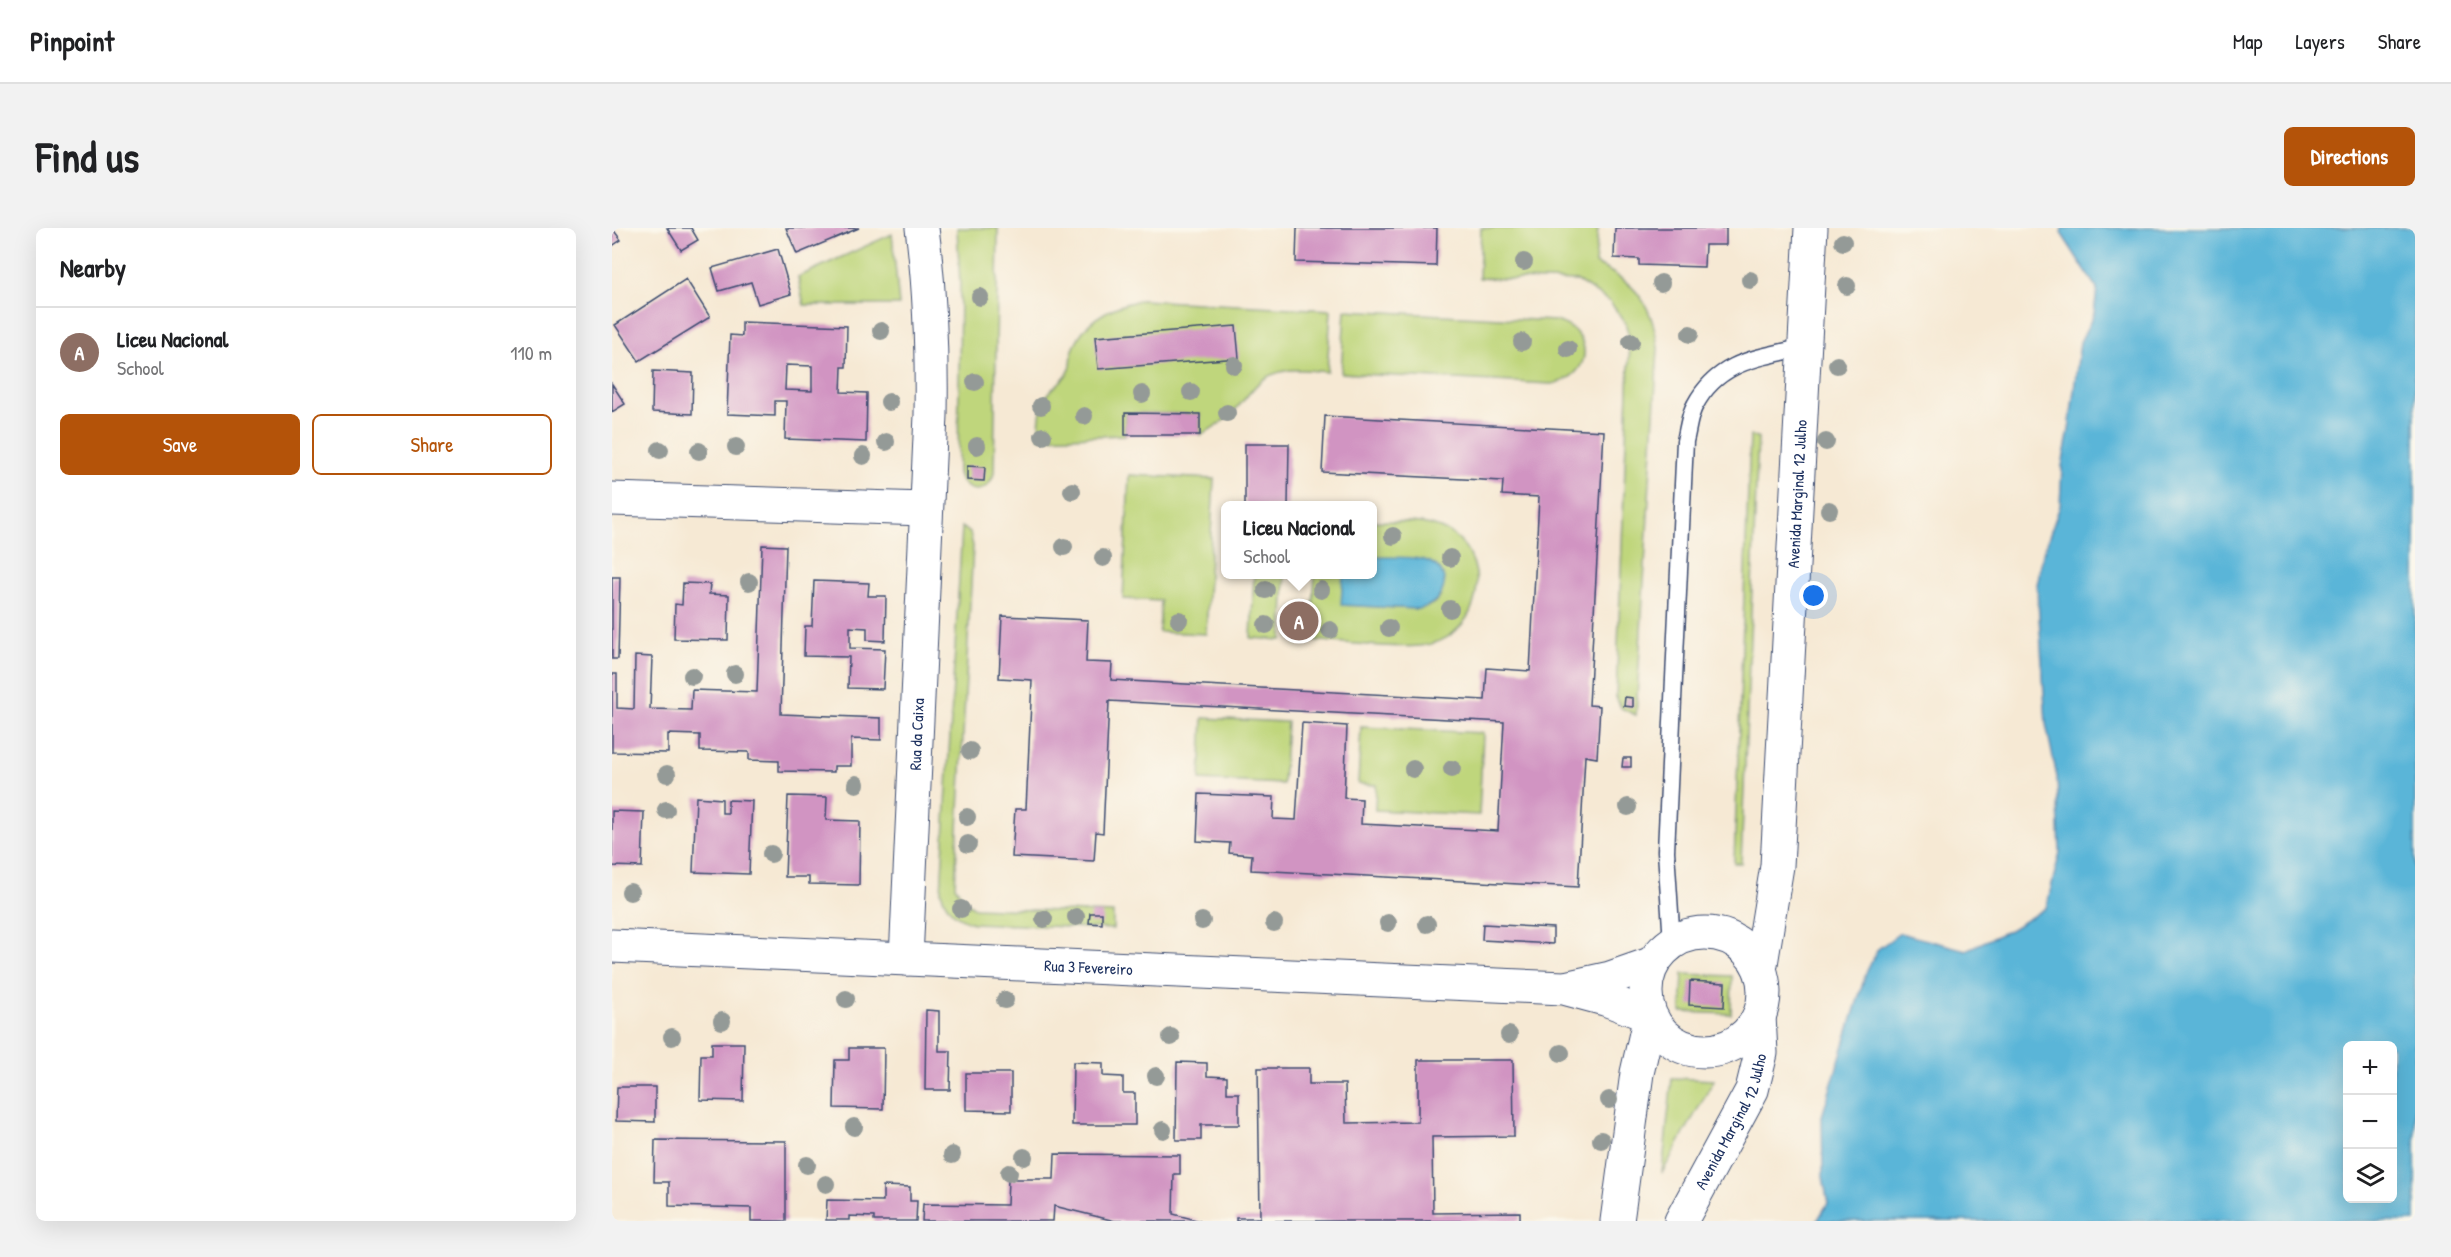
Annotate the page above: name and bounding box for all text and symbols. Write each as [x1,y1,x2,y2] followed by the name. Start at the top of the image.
[30,22,114,60] text: Pinpoint
[2233,27,2262,56] text: Map
[2295,27,2345,56] text: Layers
[2378,27,2421,56] text: Share
[2284,127,2415,186] button: Directions
[36,128,139,185] text: Find us
[60,250,126,285] text: Nearby
[117,324,228,354] text: Liceu Nacional
[75,339,84,366] text: A
[510,339,552,366] text: 110 m
[117,354,164,381] text: School
[60,414,300,475] button: Save
[312,414,552,475] button: Share
[1782,419,1812,569] street label: Avenida Marginal 12 Julho
[1221,501,1377,579] popup
[1243,512,1355,542] text: Liceu Nacional
[1243,542,1290,569] text: School
[1799,581,1828,610] your location
[1280,598,1318,644] pin: A
[904,698,929,771] street label: Rua da Caixa
[1044,954,1134,980] street label: Rua 3 Fevereiro
[2343,1041,2397,1203] map controls
[2343,1041,2397,1095] button: +
[1689,1051,1772,1193] street label: Avenida Marginal 12 Julho
[2343,1095,2397,1149] button: −
[2343,1149,2397,1203] button: layers

